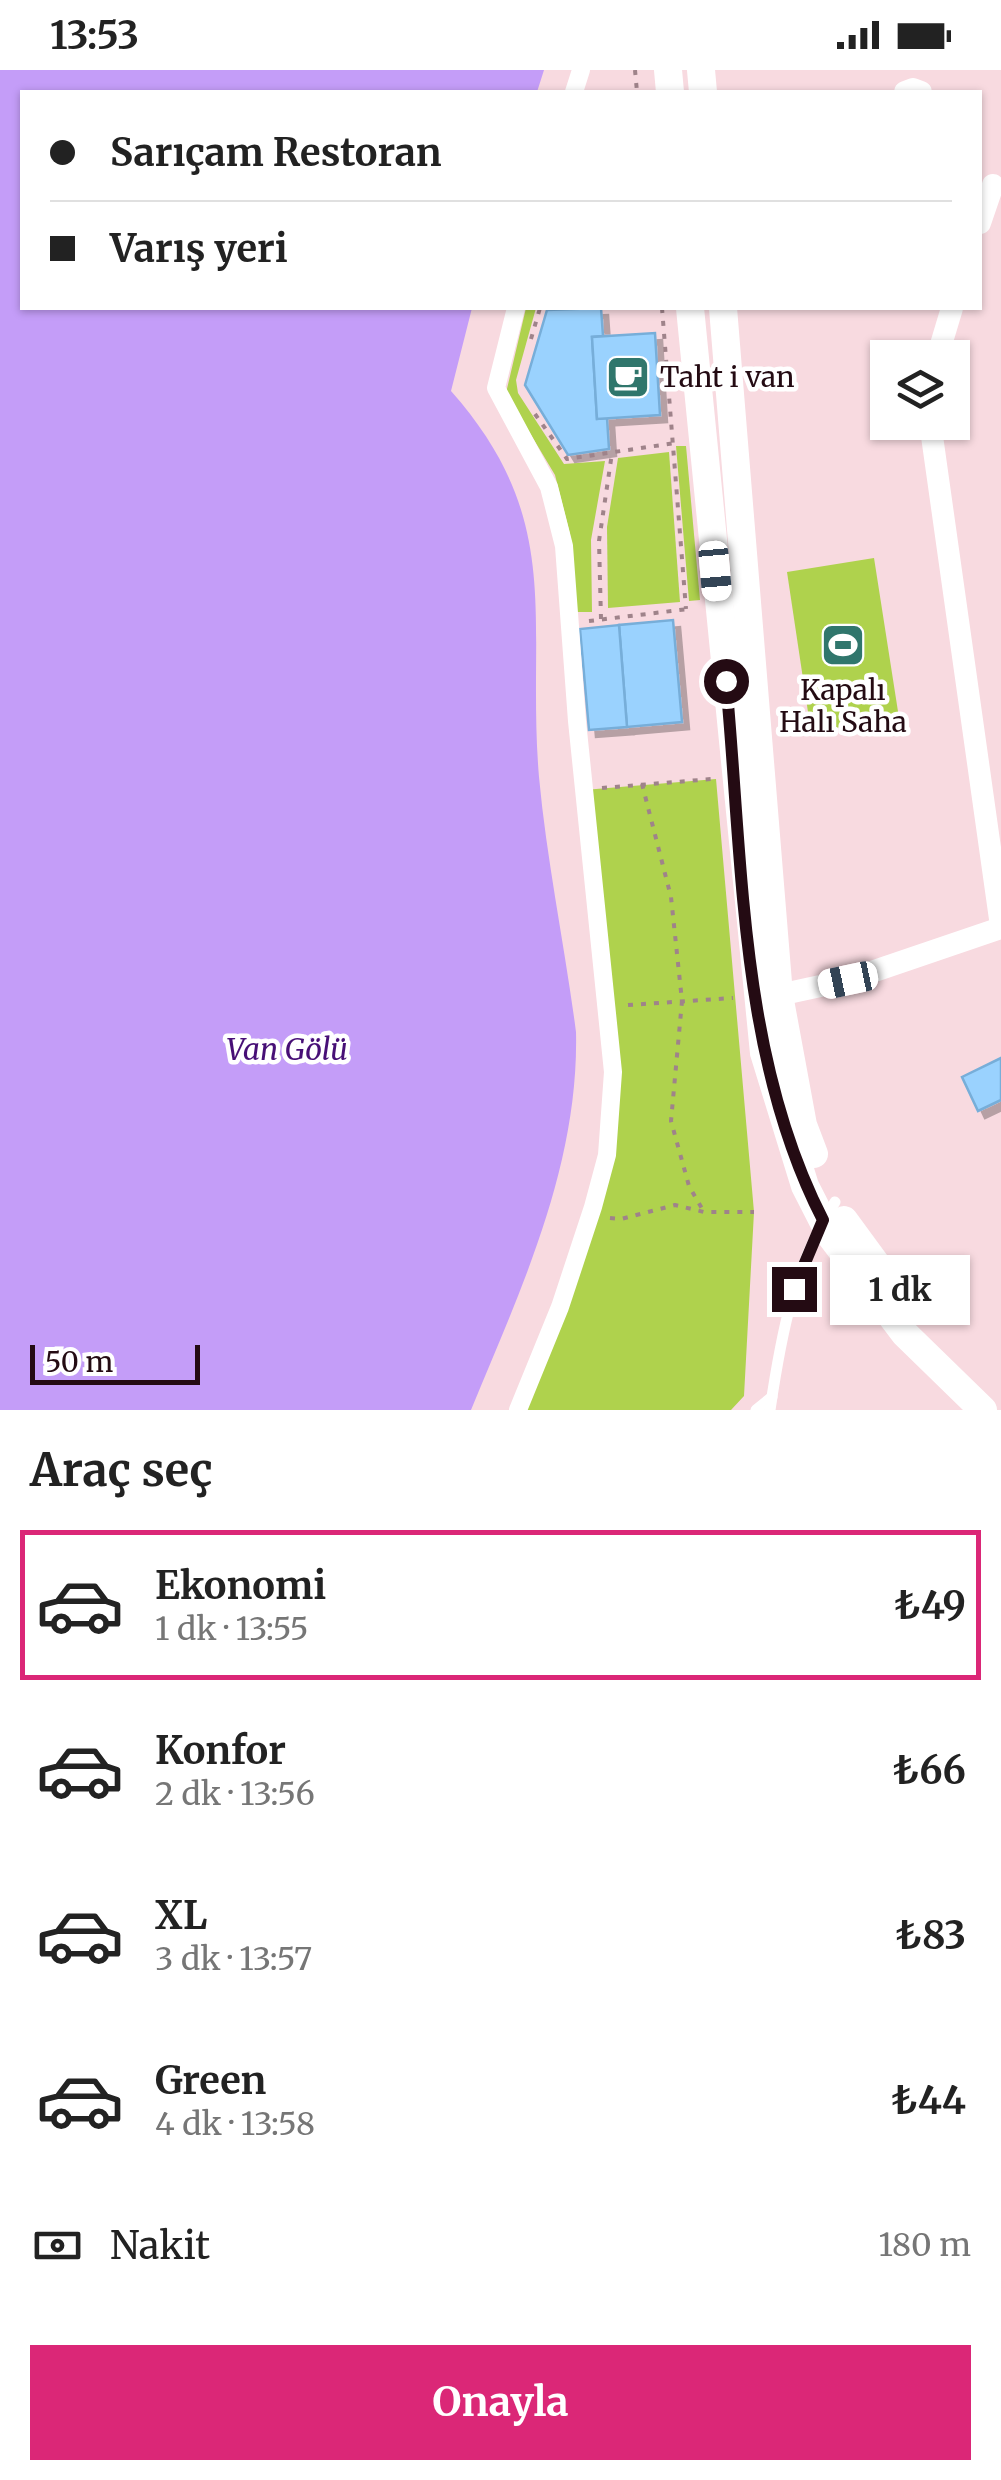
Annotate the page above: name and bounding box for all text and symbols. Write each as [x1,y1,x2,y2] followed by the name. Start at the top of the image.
[50,12,139,59] text: 13:53
[110,129,442,176] text: Sarıçam Restoran
[110,225,288,272] text: Varış yeri
[870,340,970,440] map controls
[870,340,970,440] button: layers
[605,354,651,400] cafe icon: Taht i van
[660,359,795,395] place label: Taht i van
[697,540,733,602] car
[820,622,866,668] sports icon: Kapalı Halı Saha
[704,659,749,704] route start
[779,672,907,740] place label: Kapalı Halı Saha
[816,959,880,1001] car
[226,1030,348,1068] water label: Van Gölü
[829,1254,969,1324] callout: 1 dk
[772,1267,817,1312] route end
[869,1270,931,1310] text: 1 dk
[30,1340,200,1384] scale bar
[45,1344,113,1380] text: 50 m
[30,1442,213,1498] text: Araç seç
[35,1560,125,1650] icon: car
[155,1562,326,1609] text: Ekonomi
[894,1582,966,1629] text: ₺49
[155,1609,308,1649] text: 1 dk · 13:55
[35,1725,125,1815] icon: car
[155,1727,286,1774] text: Konfor
[893,1747,966,1794] text: ₺66
[155,1774,315,1814] text: 2 dk · 13:56
[35,1890,125,1980] icon: car
[155,1892,207,1939] text: XL
[896,1912,966,1959] text: ₺83
[155,1939,312,1979] text: 3 dk · 13:57
[35,2055,125,2145] icon: car
[155,2057,266,2104] text: Green
[891,2077,966,2124] text: ₺44
[155,2104,315,2144] text: 4 dk · 13:58
[30,2218,85,2273] icon: cash
[110,2222,210,2269] text: Nakit
[879,2225,971,2265] text: 180 m
[30,2345,971,2460] button: Onayla

